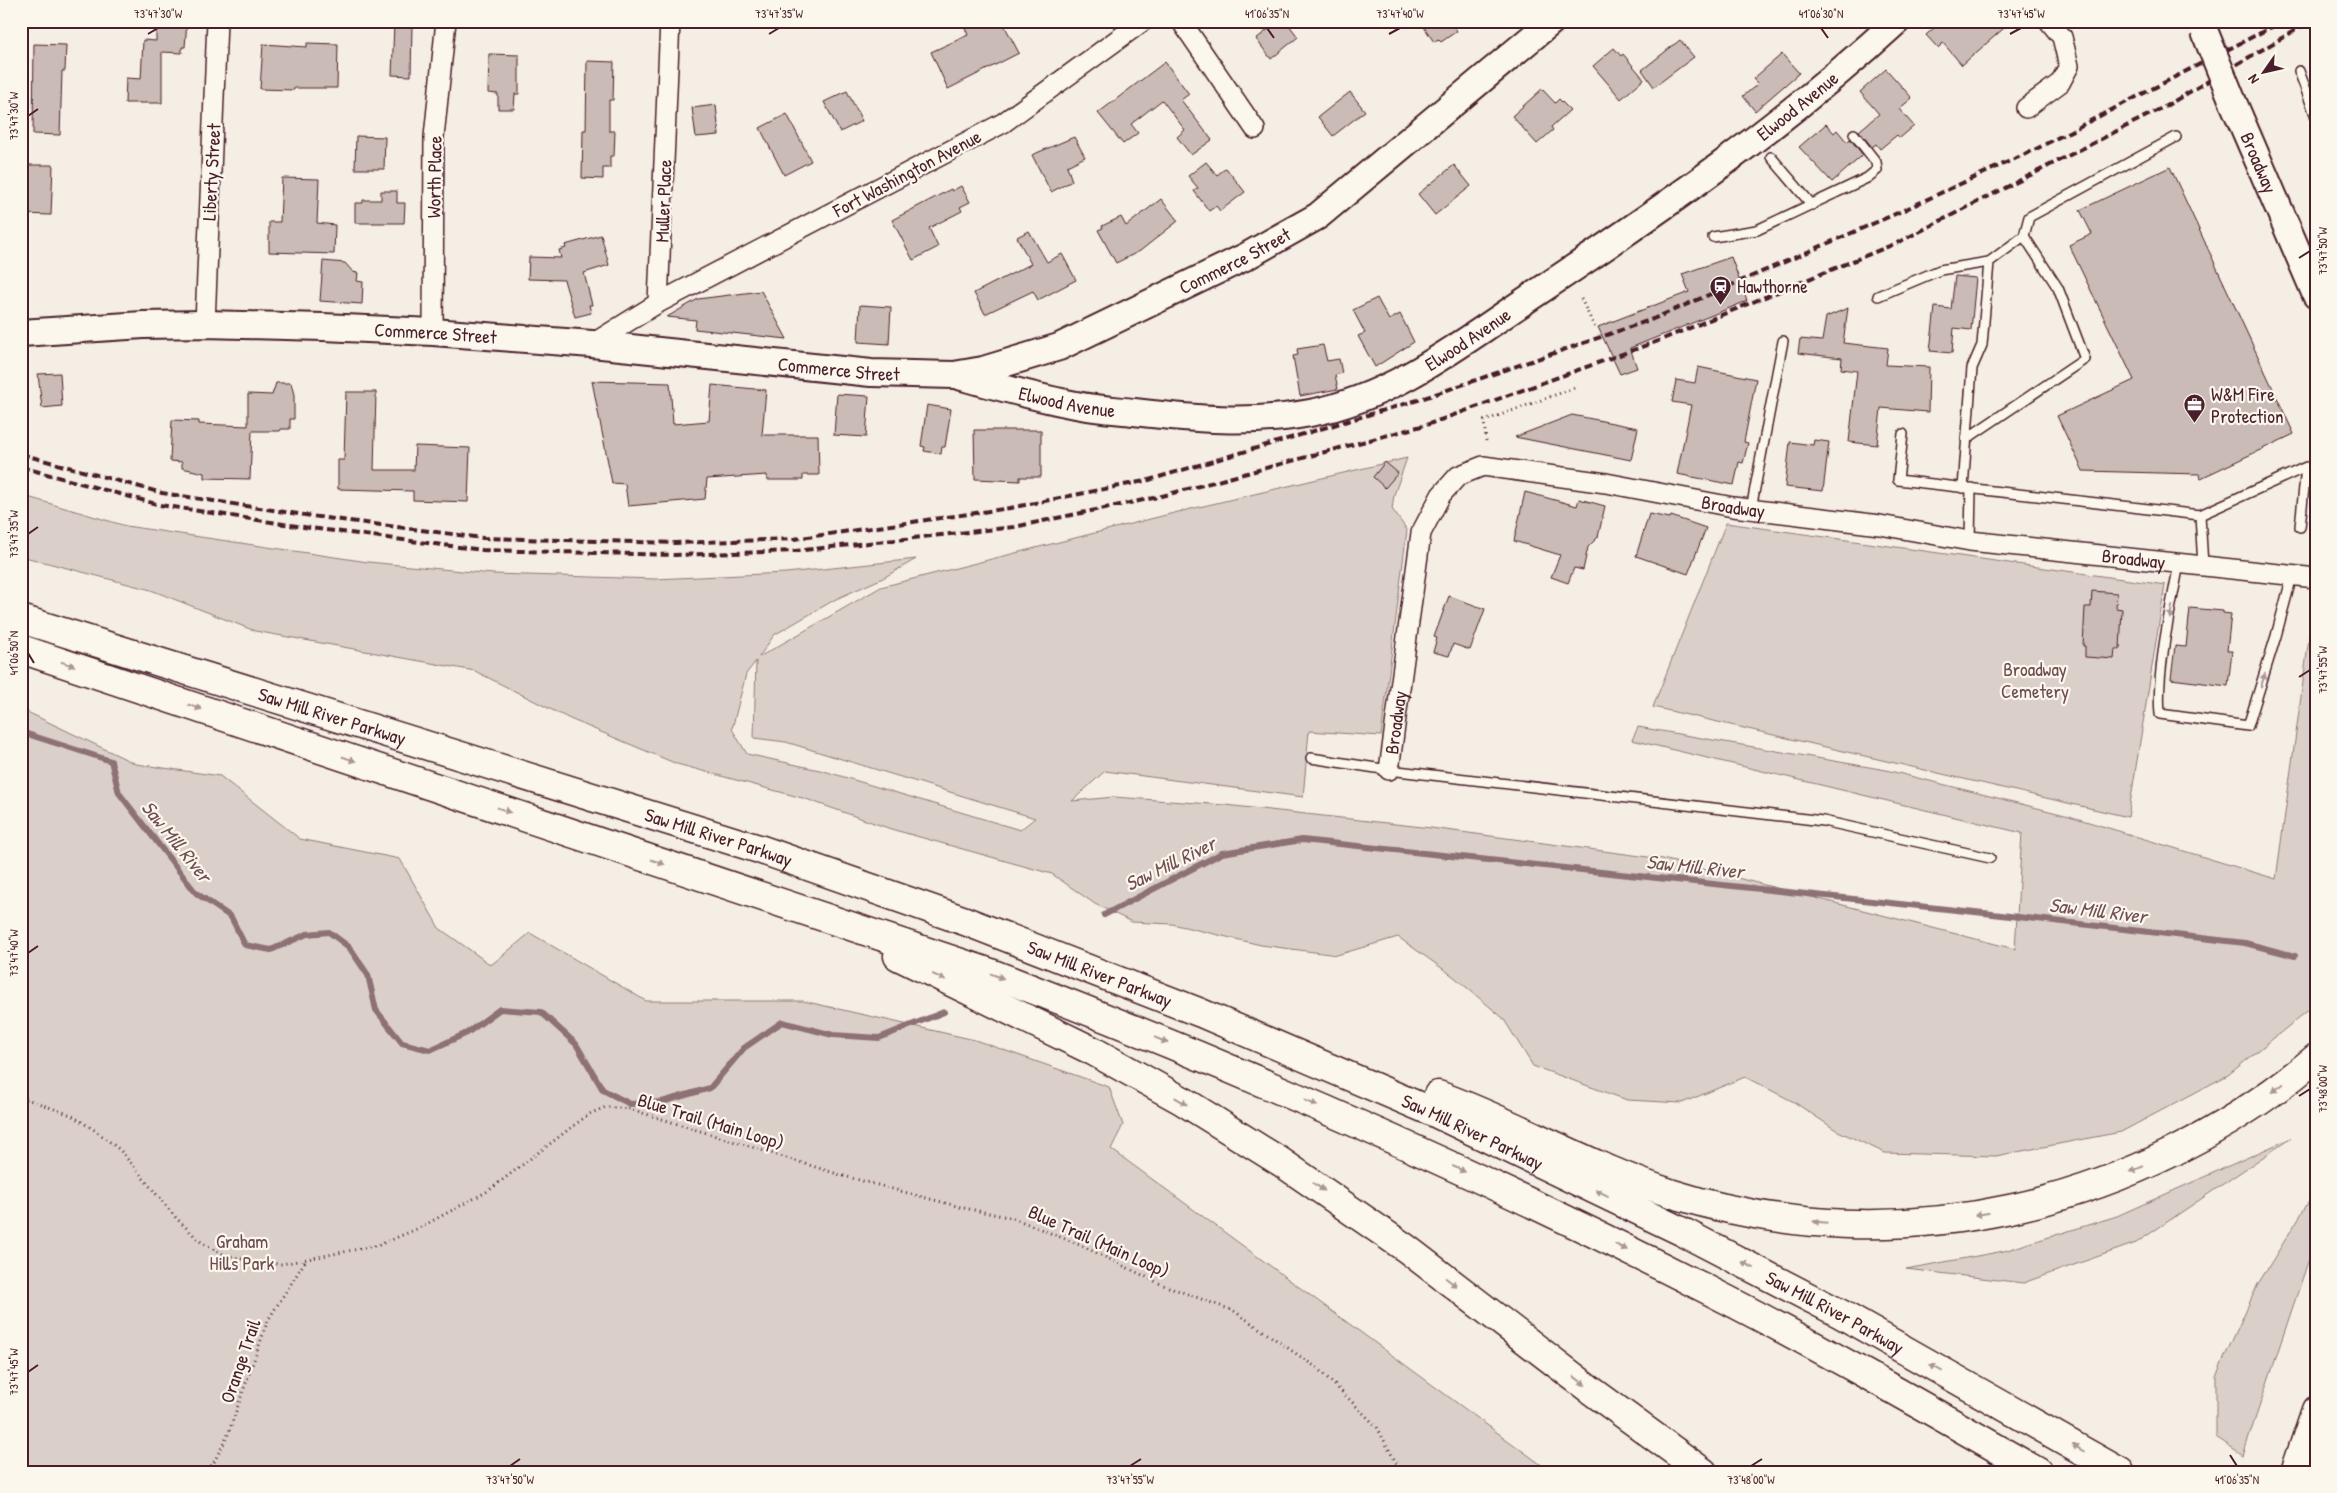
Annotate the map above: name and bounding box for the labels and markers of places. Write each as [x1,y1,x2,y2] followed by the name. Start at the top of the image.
[1737,273,1808,299] place label: Hawthorne
[1709,274,1733,305] station icon: Hawthorne
[2211,381,2284,429] place label: W&M Fire Protection
[2183,393,2207,424] office icon: W&M Fire Protection

